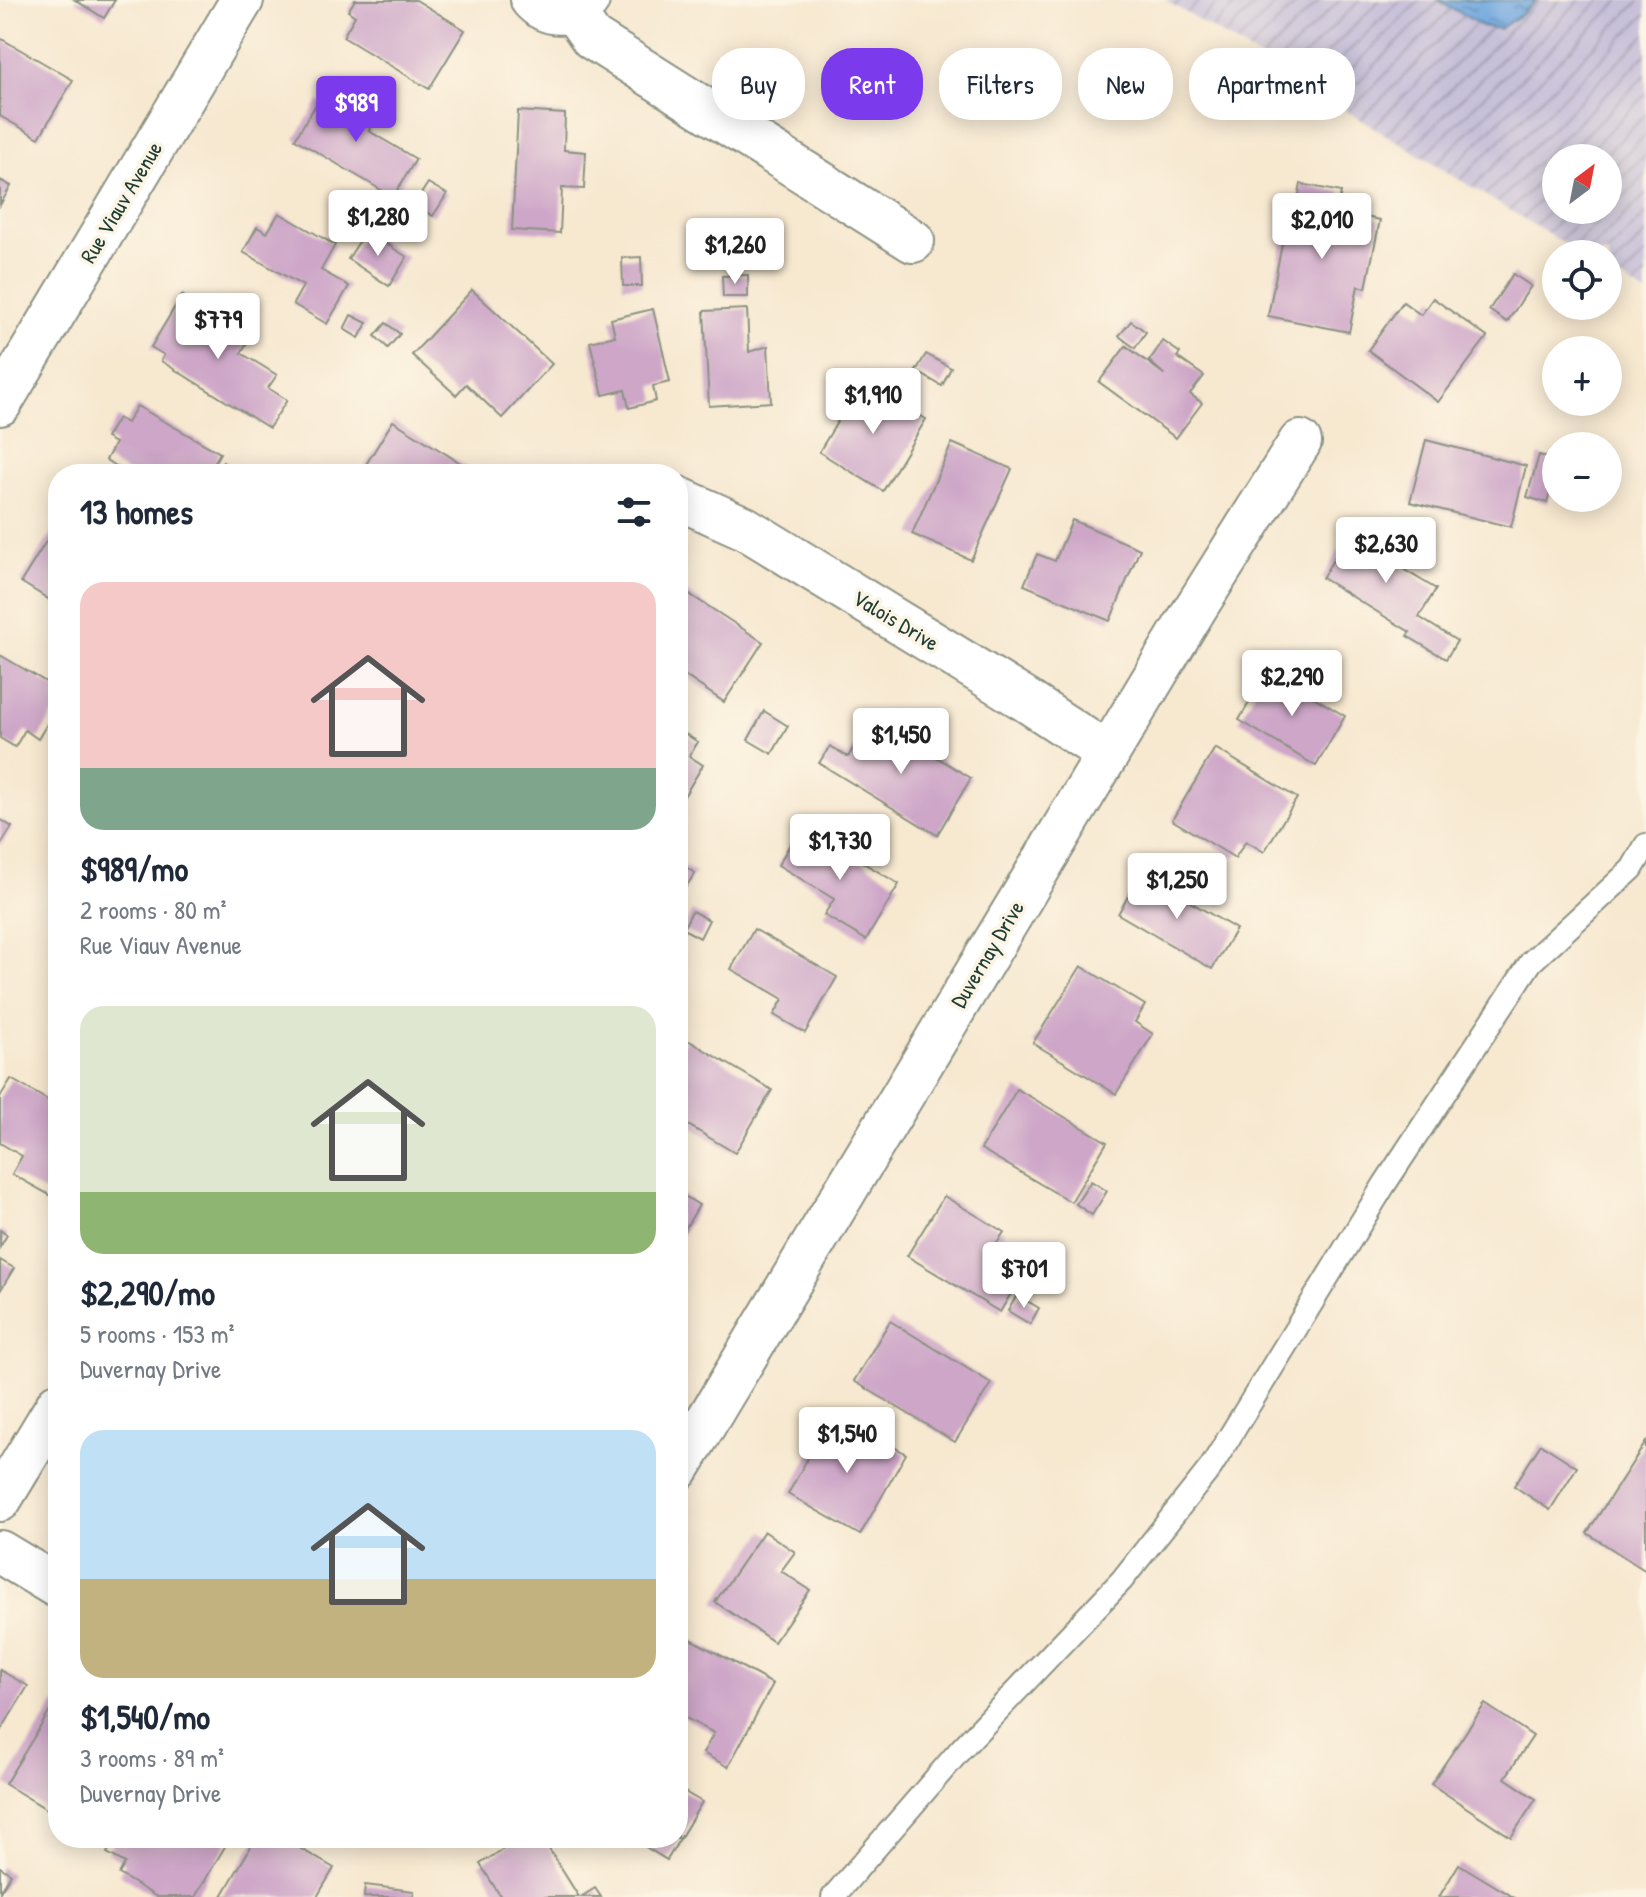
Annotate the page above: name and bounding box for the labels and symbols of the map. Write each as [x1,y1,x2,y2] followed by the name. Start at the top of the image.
[309,76,403,144] pin: $989
[73,135,169,268] street label: Rue Viauv Avenue
[1542,144,1622,224] north arrow
[313,190,443,258] pin: $1,280
[1257,193,1387,261] pin: $2,010
[670,218,800,286] pin: $1,260
[171,293,265,361] pin: $779
[808,368,938,436] pin: $1,910
[1321,517,1451,585] pin: $2,630
[847,583,945,658] street label: Valois Drive
[1227,650,1357,718] pin: $2,290
[836,708,966,776] pin: $1,450
[775,814,905,882] pin: $1,730
[1112,853,1242,921] pin: $1,250
[943,895,1031,1013] street label: Duvernay Drive
[977,1242,1071,1310] pin: $701
[782,1407,912,1475] pin: $1,540

